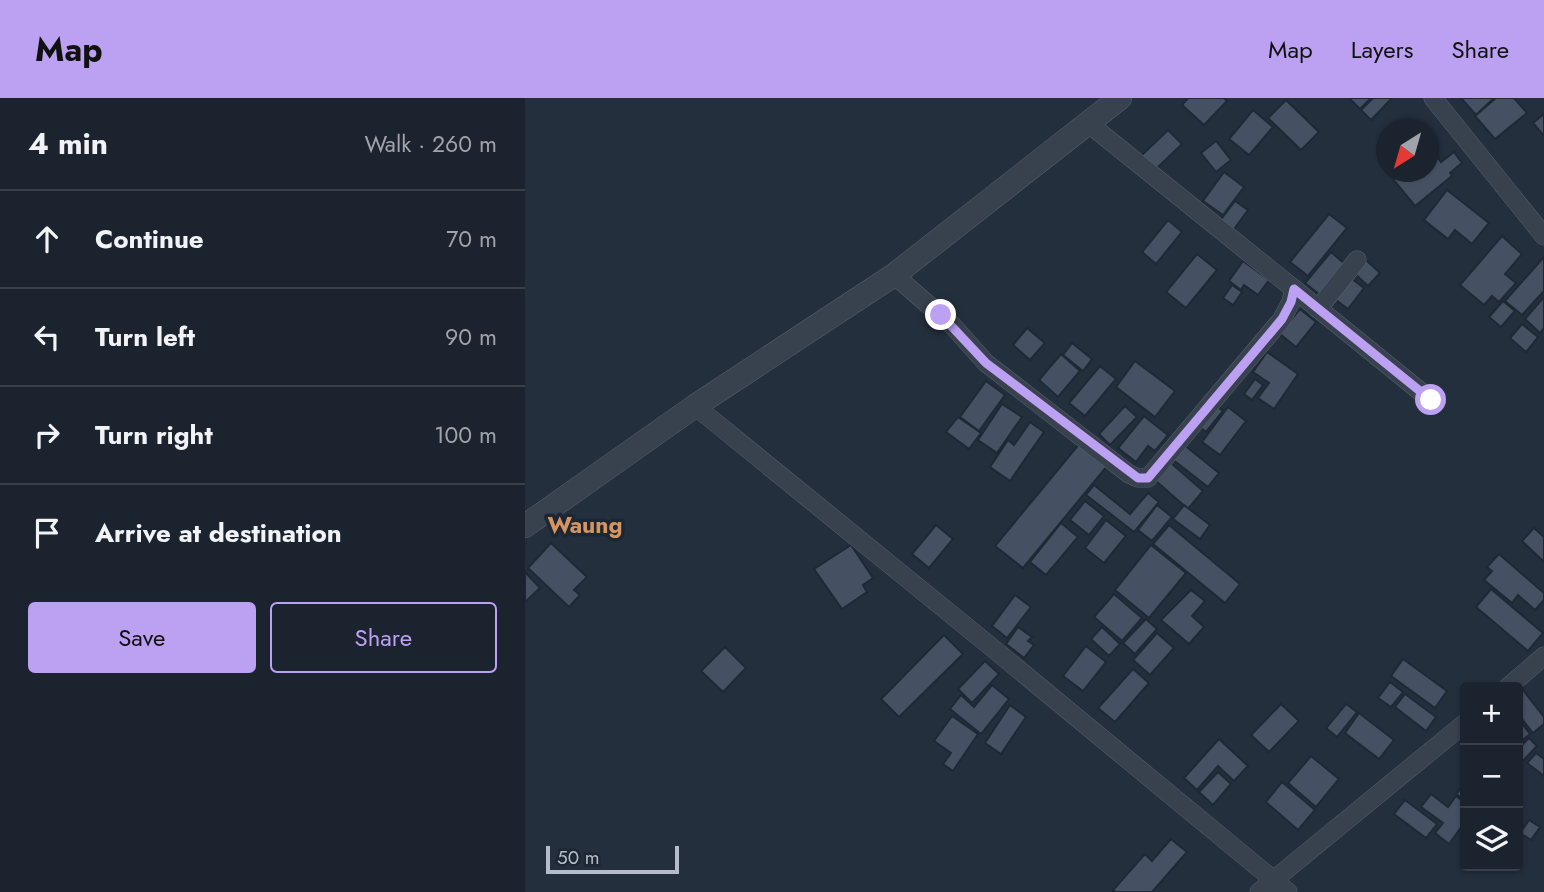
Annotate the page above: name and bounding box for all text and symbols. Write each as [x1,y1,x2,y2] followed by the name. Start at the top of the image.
[35,26,103,73] text: Map
[1268,32,1313,67] text: Map
[1351,32,1413,67] text: Layers
[1451,32,1509,67] text: Share
[1376,119,1439,182] north arrow
[28,122,108,165] text: 4 min
[364,127,497,161] text: Walk · 260 m
[28,220,66,258] icon: ahead
[95,220,204,258] text: Continue
[446,222,497,256] text: 70 m
[925,299,956,330] route end
[28,318,66,356] icon: left
[95,318,195,356] text: Turn left
[445,320,497,354] text: 90 m
[1415,384,1446,415] route start
[28,416,66,454] icon: right
[95,416,213,454] text: Turn right
[434,418,497,452] text: 100 m
[547,508,623,542] district label: Waung
[28,514,66,552] icon: arrive
[95,514,342,552] text: Arrive at destination
[28,602,256,673] button: Save
[270,602,497,673] button: Share
[1460,682,1523,871] map controls
[1460,682,1523,745] button: +
[1460,745,1523,808] button: −
[1460,808,1523,871] button: layers
[546,843,679,875] scale bar
[557,844,600,871] text: 50 m

